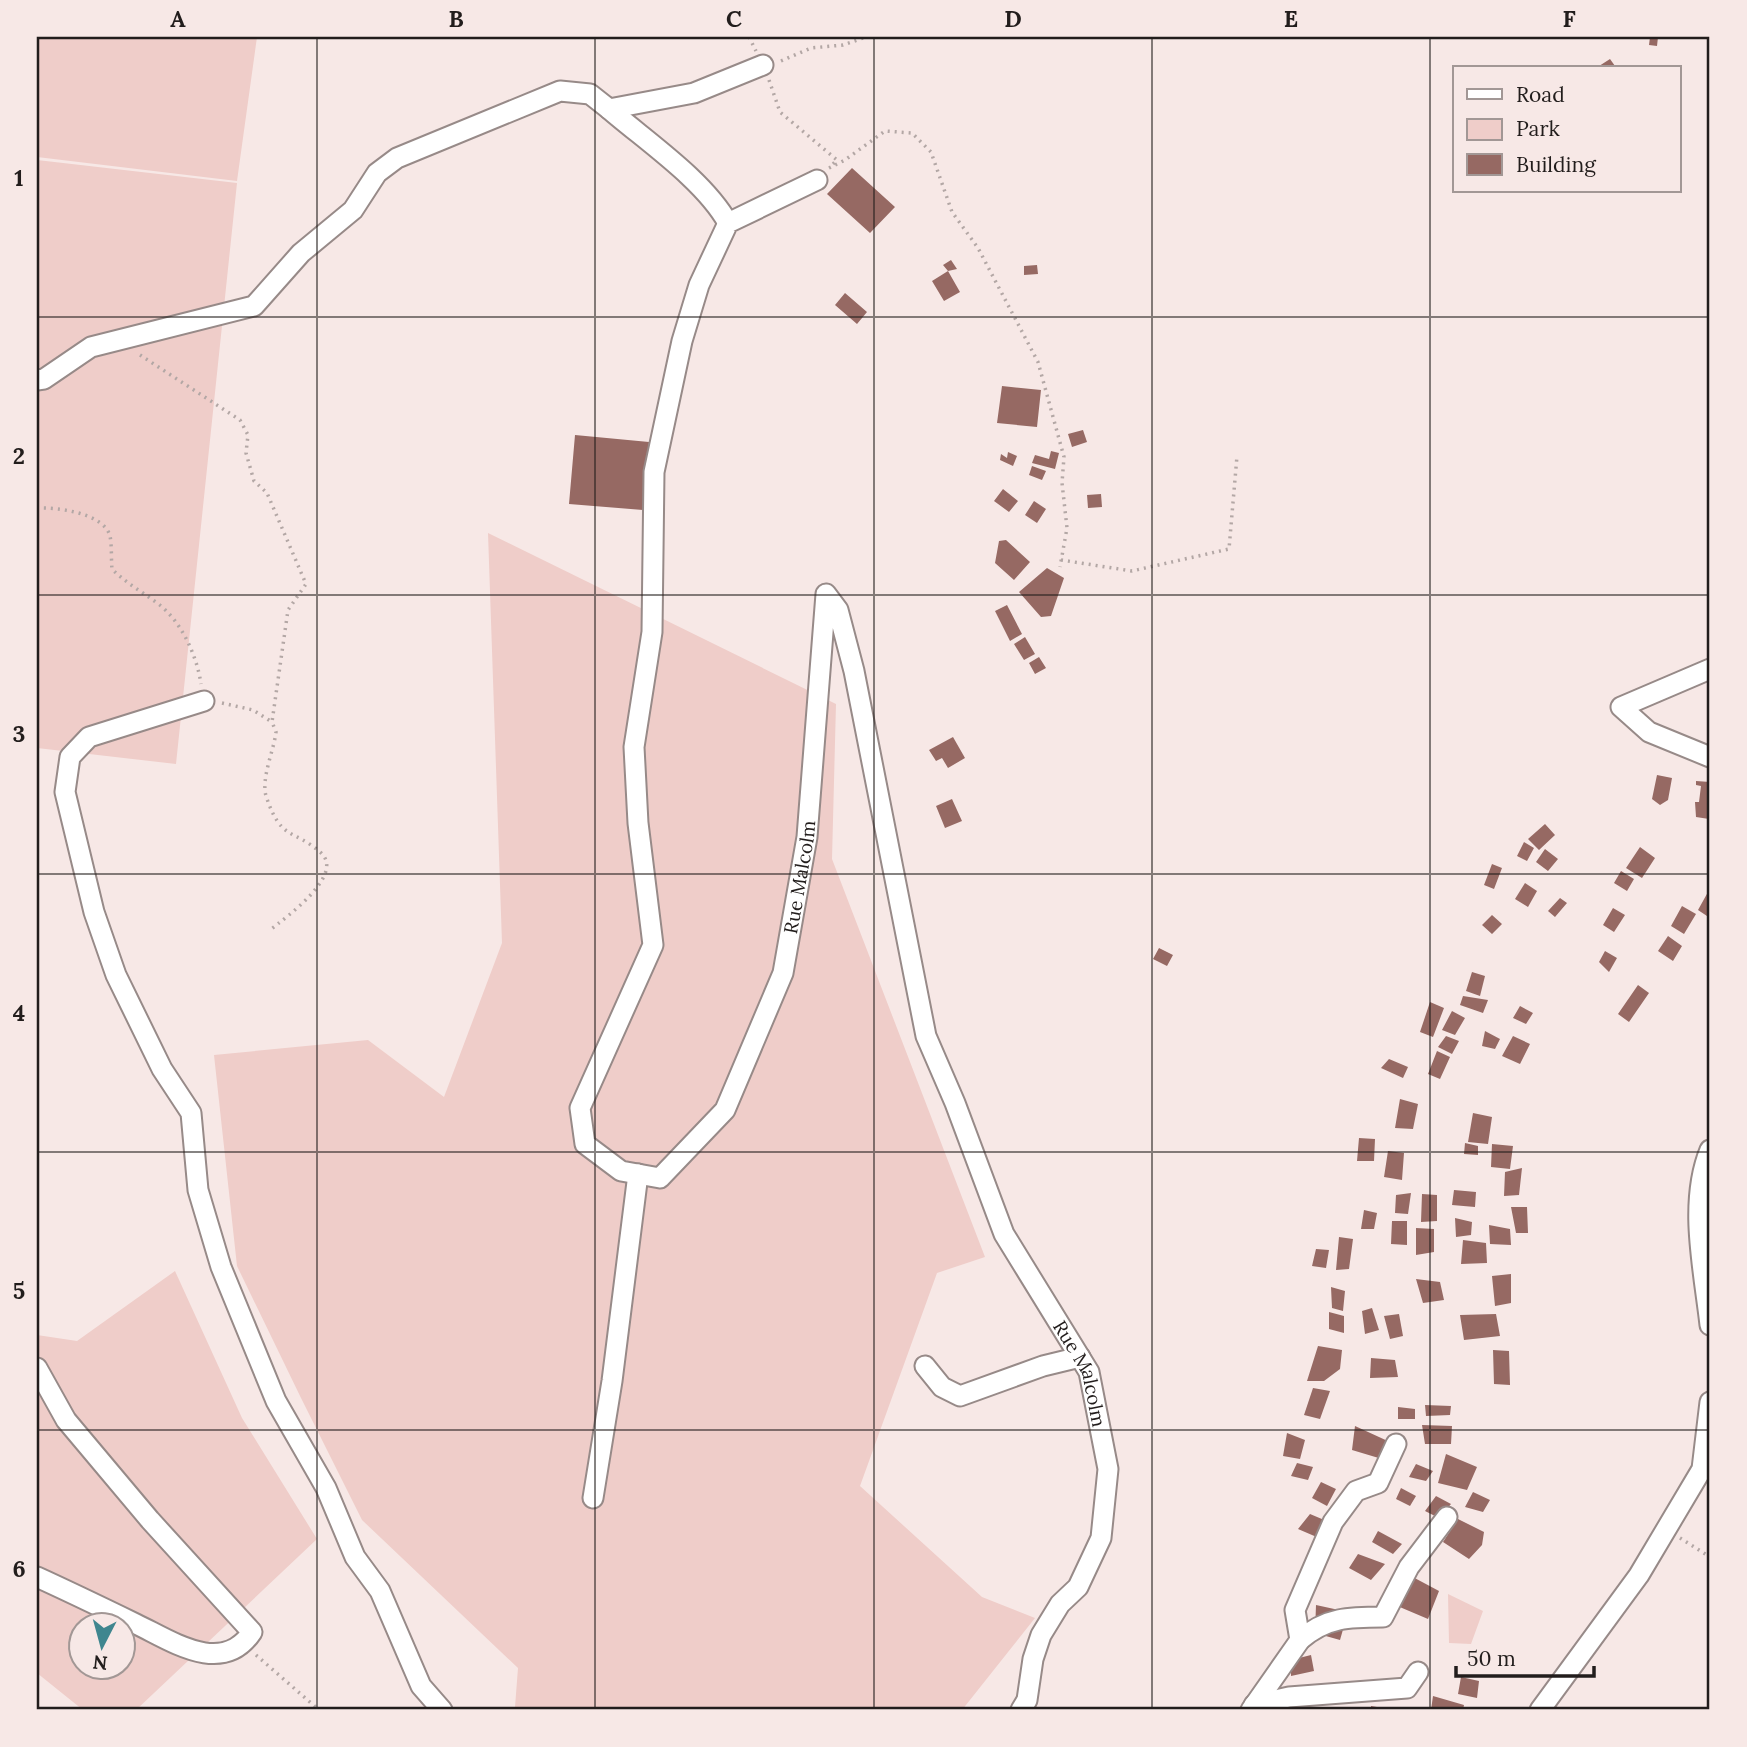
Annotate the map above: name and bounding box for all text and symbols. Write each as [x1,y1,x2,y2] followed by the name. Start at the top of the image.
[170,4,186,33] text: A
[448,4,464,33] text: B
[726,4,742,33] text: C
[1004,4,1022,33] text: D
[1284,4,1298,33] text: E
[1562,4,1576,33] text: F
[1453,66,1680,192] legend
[1516,81,1565,108] text: Road
[1516,115,1560,142] text: Park
[1516,151,1596,178] text: Building
[14,163,24,192] text: 1
[13,441,25,470] text: 2
[13,719,25,748] text: 3
[778,820,820,935] street label: Rue Malcolm
[13,998,25,1027] text: 4
[13,1276,25,1305] text: 5
[1048,1316,1111,1429] street label: Rue Malcolm
[12,1554,26,1583] text: 6
[66,1610,136,1680] north arrow
[1456,1635,1595,1679] scale bar
[1467,1645,1516,1672] text: 50 m
[91,1650,109,1676] text: N

